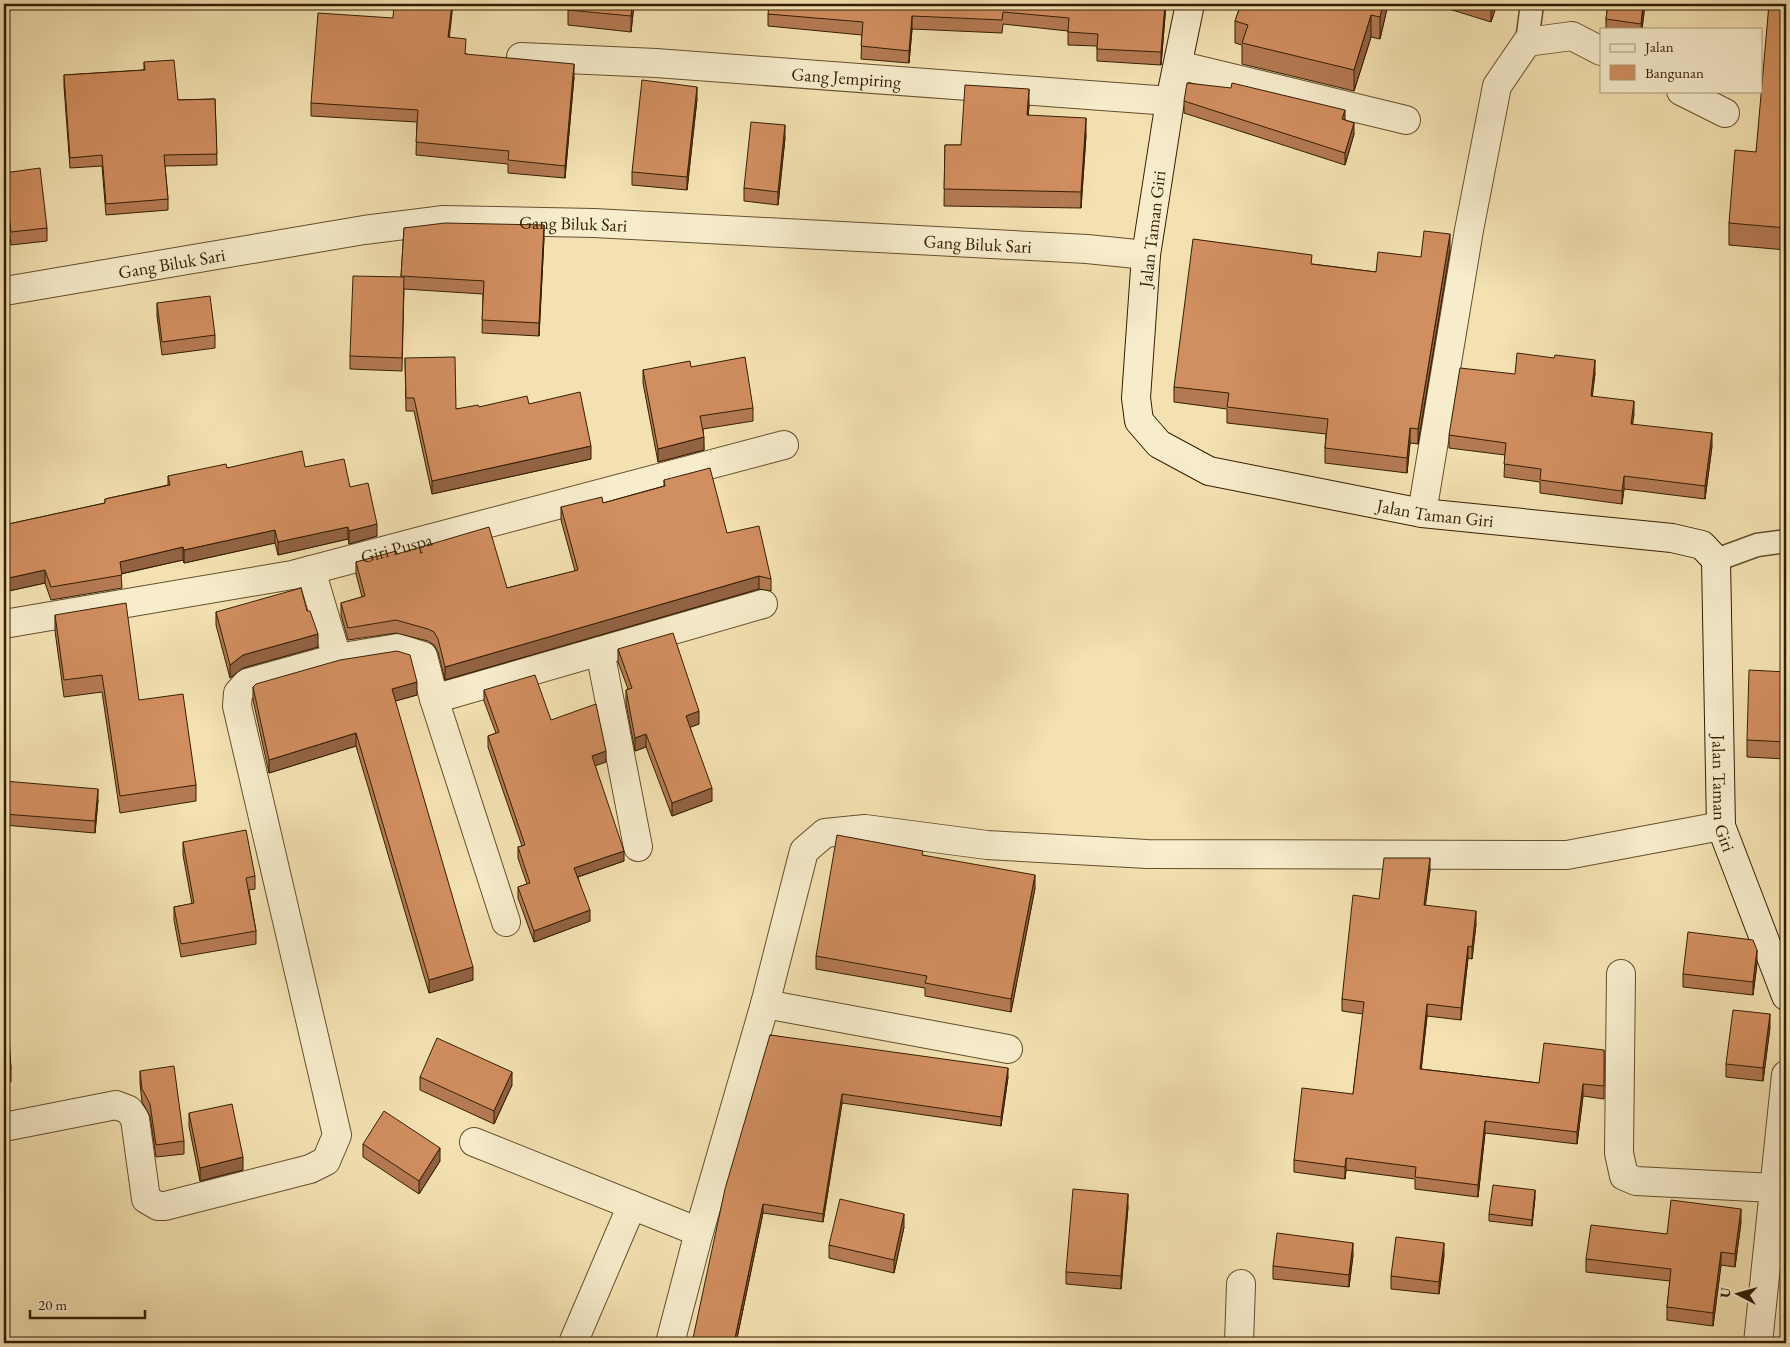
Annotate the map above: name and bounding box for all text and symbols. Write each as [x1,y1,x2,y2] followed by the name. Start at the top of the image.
[1600,28,1762,92] legend
[1643,37,1674,56] text: Jalan
[791,62,902,93] street label: Gang Jempiring
[1645,63,1704,82] text: Bangunan
[1133,169,1171,291] street label: Jalan Taman Giri
[519,210,628,236] street label: Gang Biluk Sari
[923,229,1033,258] street label: Gang Biluk Sari
[116,242,227,283] street label: Gang Biluk Sari
[1373,492,1495,532] street label: Jalan Taman Giri
[358,527,435,568] street label: Giri Puspa
[1708,733,1741,855] street label: Jalan Taman Giri
[1712,1270,1762,1320] north arrow
[1716,1286,1735,1299] text: U
[30,1287,145,1319] scale bar
[38,1295,67,1314] text: 20 m

